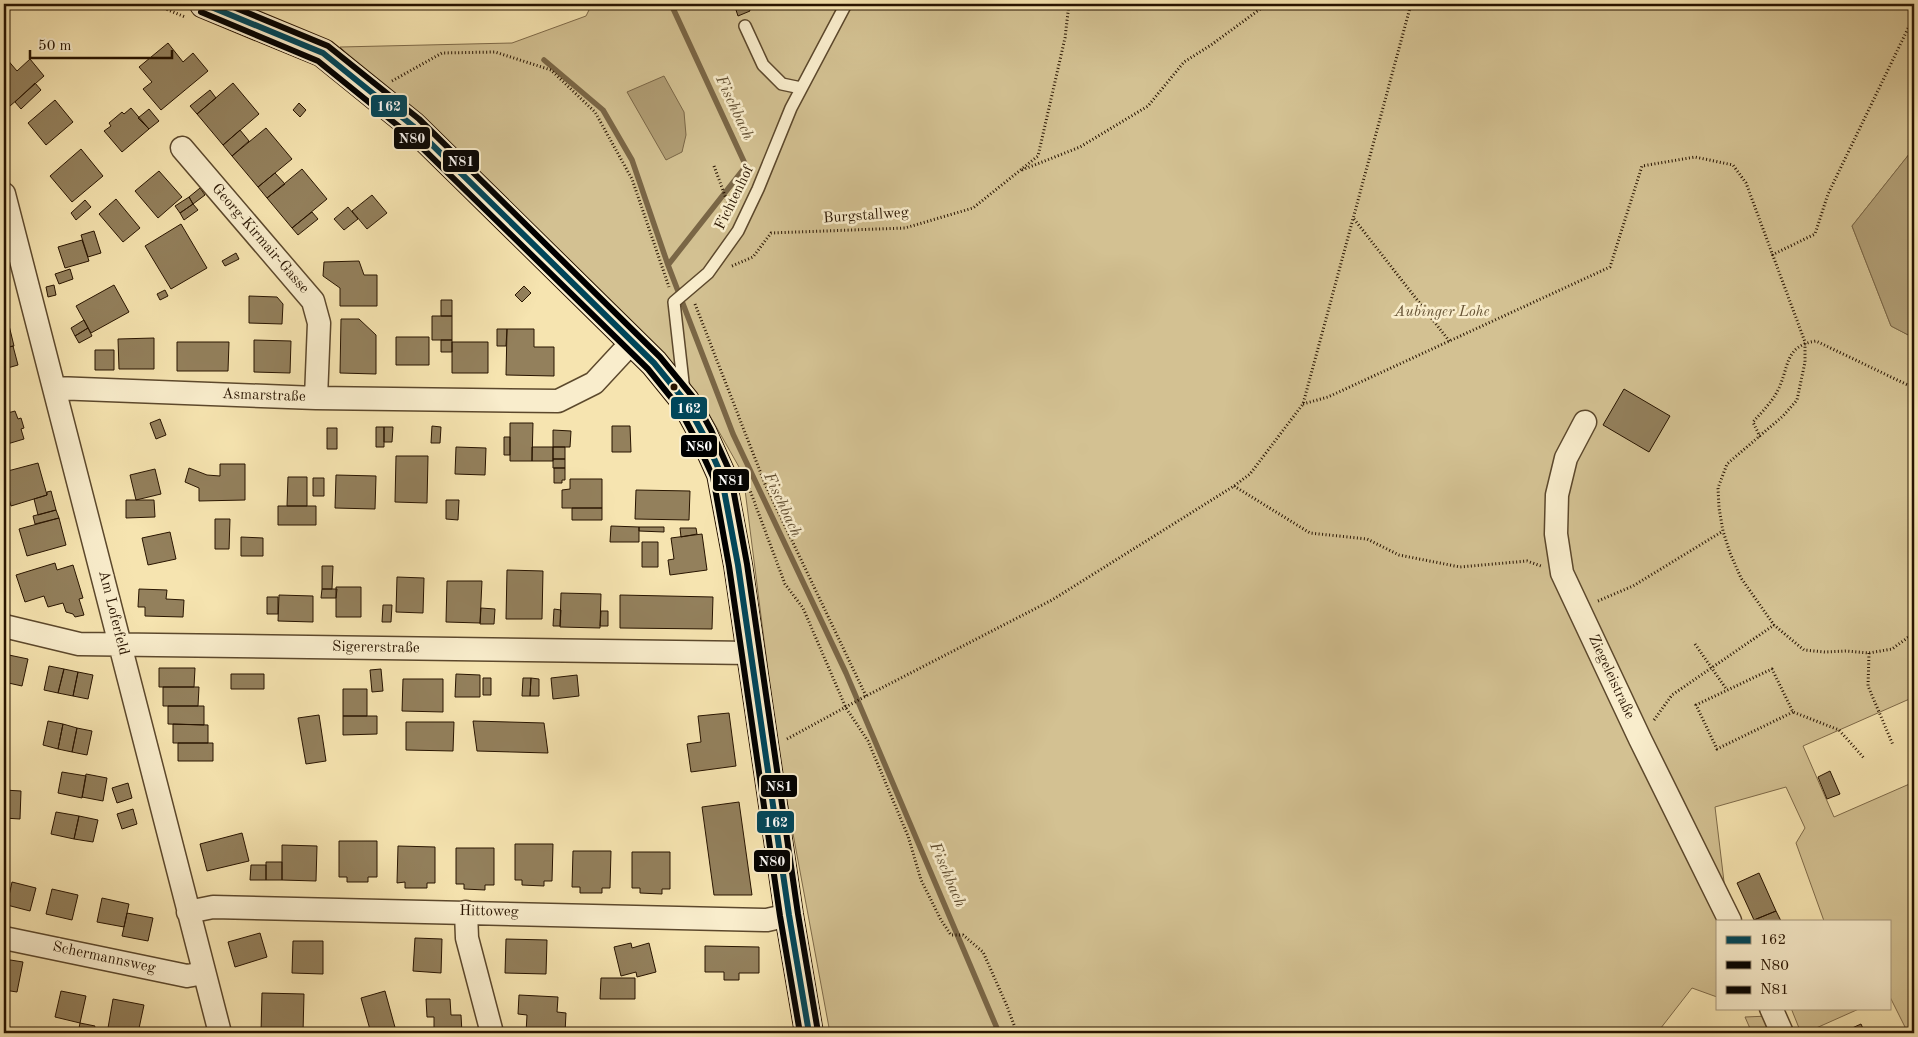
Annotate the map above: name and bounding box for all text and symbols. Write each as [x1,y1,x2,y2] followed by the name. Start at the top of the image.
[30,28,172,60] scale bar
[38,39,72,54] text: 50 m
[712,72,756,143] water label: Fischbach
[370,94,408,118] line badge: 162
[377,100,401,114] text: 162
[393,126,431,150] line badge: N80
[399,132,425,146] text: N80
[442,149,480,173] line badge: N81
[448,155,474,169] text: N81
[713,162,757,233] street label: Fichtenhof
[209,181,312,297] street label: Georg-Kirmair-Gasse
[823,206,909,226] street label: Burgstallweg
[1393,305,1490,320] park label: Aubinger Lohe
[669,382,679,392] unlabelled marker
[222,387,306,405] street label: Asmarstraße
[670,396,708,420] line badge: 162
[677,402,701,416] text: 162
[680,434,718,458] line badge: N80
[686,440,712,454] text: N80
[712,468,750,492] line badge: N81
[760,469,804,540] water label: Fischbach
[718,474,744,488] text: N81
[95,569,131,657] street label: Am Loferfeld
[1585,633,1637,721] street label: Ziegeleistraße
[332,640,420,656] street label: Sigererstraße
[760,774,798,798] line badge: N81
[766,780,792,794] text: N81
[756,810,795,834] line badge: 162
[764,816,788,830] text: 162
[926,839,968,910] water label: Fischbach
[753,849,791,873] line badge: N80
[759,855,785,869] text: N80
[459,904,519,920] street label: Hittoweg
[1716,920,1890,1010] legend
[1760,933,1786,948] text: 162
[51,940,157,976] street label: Schermannsweg
[1760,959,1789,974] text: N80
[1760,983,1789,998] text: N81

